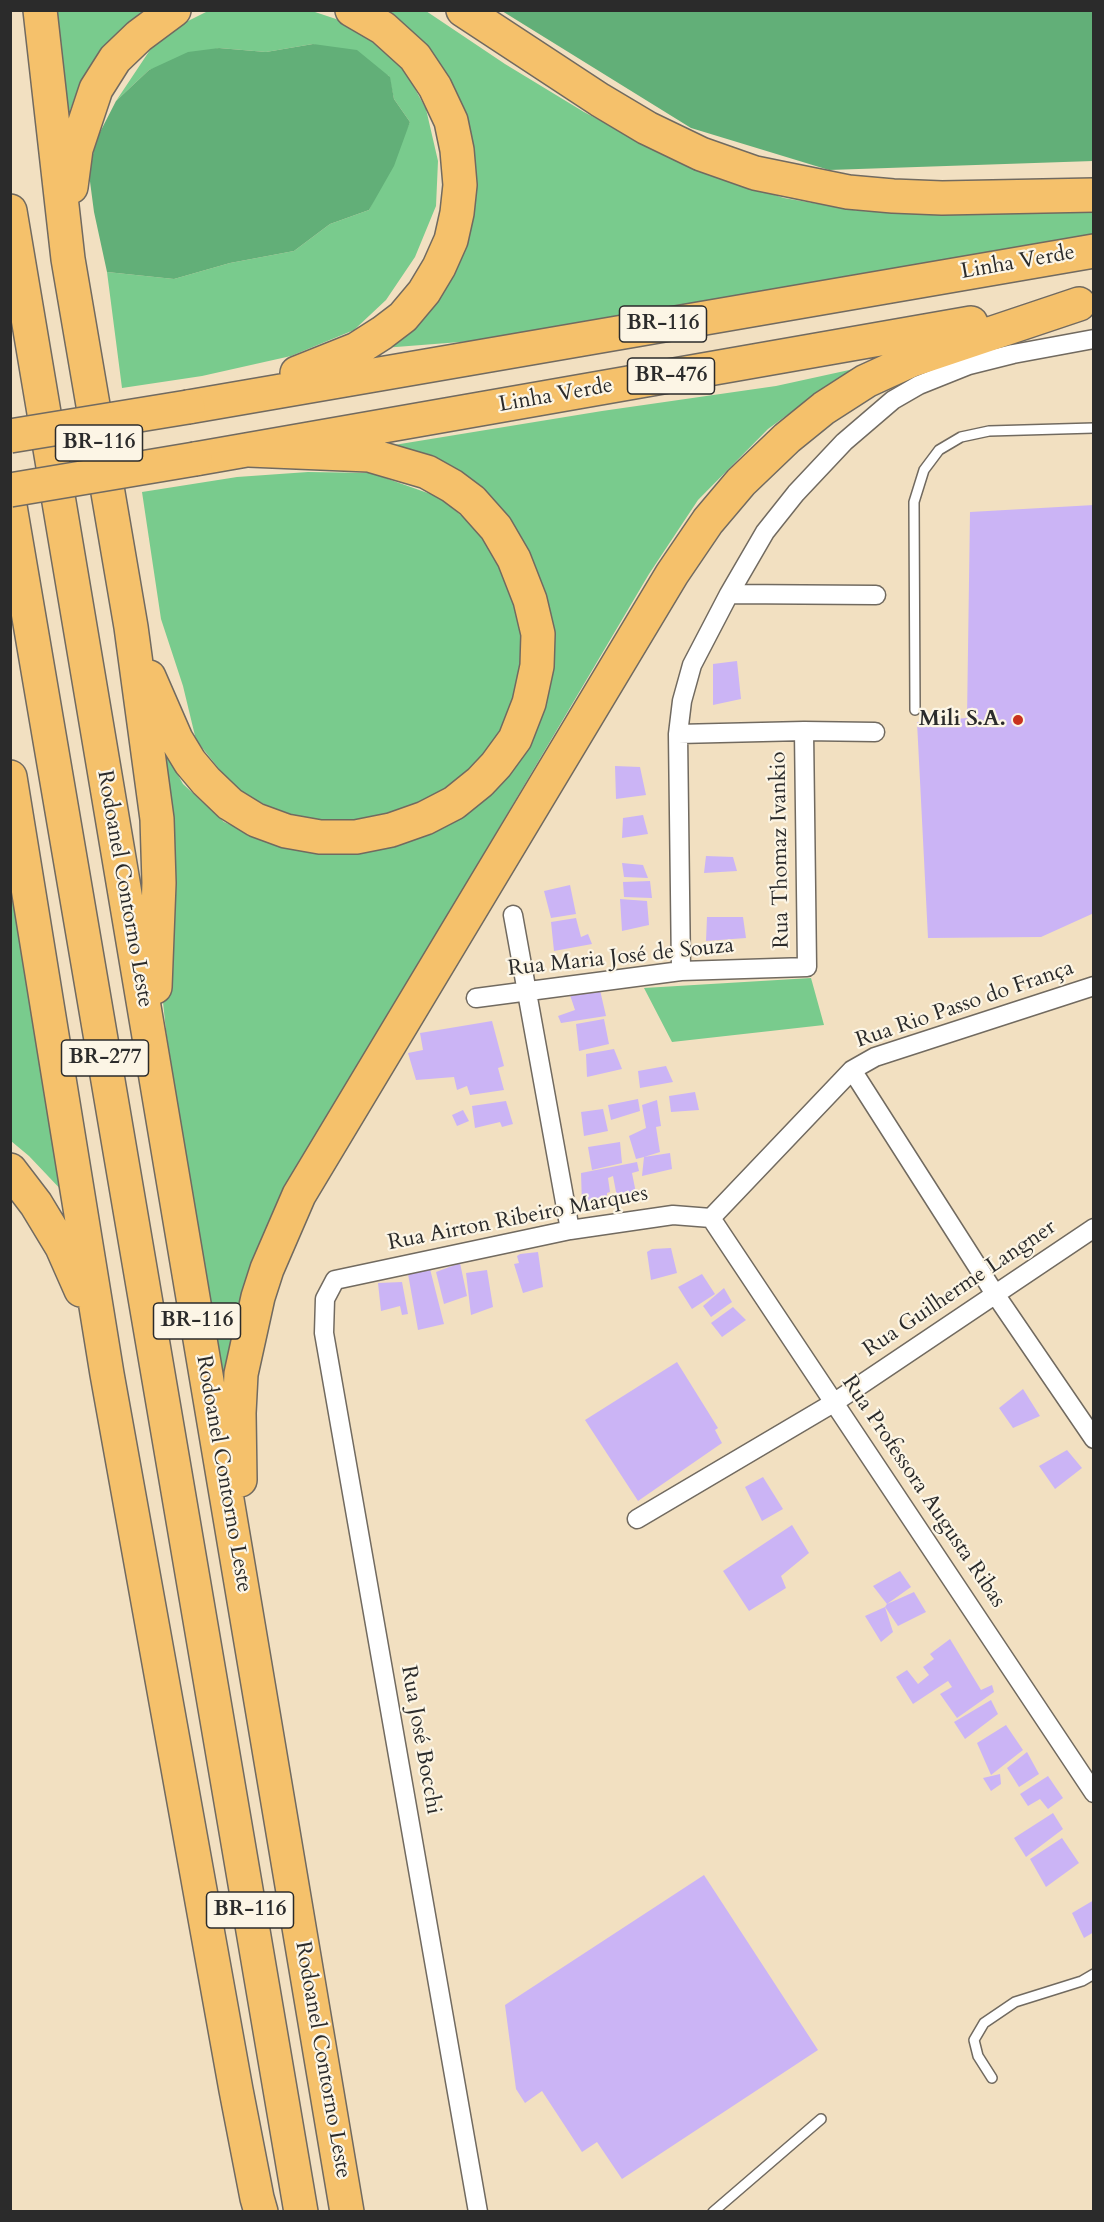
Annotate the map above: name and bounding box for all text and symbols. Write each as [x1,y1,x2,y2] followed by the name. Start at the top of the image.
[959,240,1077,286] street label: Linha Verde
[620,306,706,342] road number: BR-116
[628,358,714,394] road number: BR-476
[497,373,615,419] street label: Linha Verde
[56,425,142,461] road number: BR-116
[919,707,1006,733] place label: Mili S.A.
[1011,713,1025,727] marker: Mili S.A.
[766,751,796,949] street label: Rua Thomaz Ivankio
[90,768,158,1010] street label: Rodoanel Contorno Leste
[507,933,735,983] street label: Rua Maria José de Souza
[853,955,1077,1055] street label: Rua Rio Passo do França
[62,1040,148,1076] road number: BR-277
[386,1181,650,1257] street label: Rua Airton Ribeiro Marques
[859,1215,1061,1363] street label: Rua Guilherme Langner
[154,1303,240,1339] road number: BR-116
[189,1353,257,1595] street label: Rodoanel Contorno Leste
[835,1371,1011,1613] street label: Rua Professora Augusta Ribas
[394,1664,446,1816] street label: Rua José Bocchi
[206,1892,294,1928] road number: BR-116
[288,1939,356,2181] street label: Rodoanel Contorno Leste

